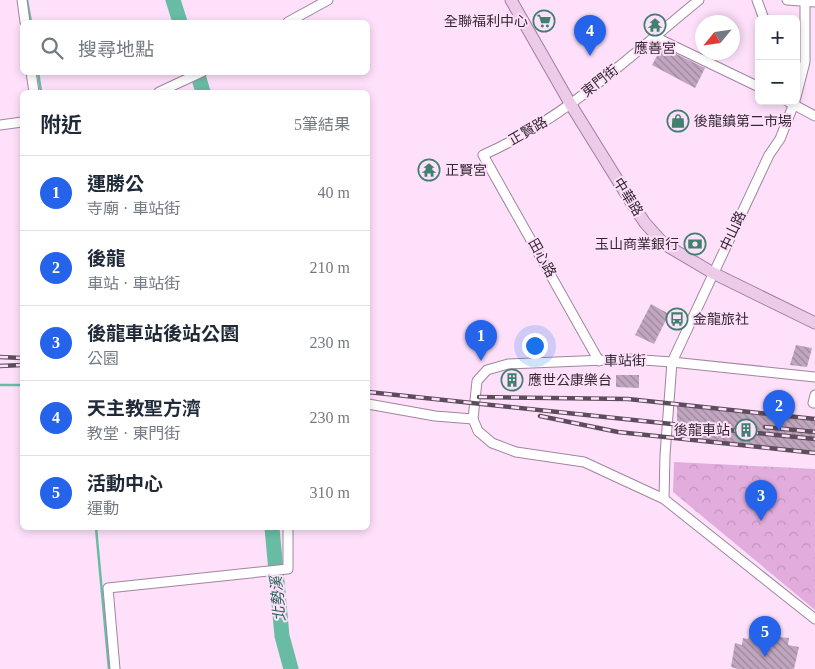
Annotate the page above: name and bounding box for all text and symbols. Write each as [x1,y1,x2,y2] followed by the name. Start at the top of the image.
[532,9,556,33] supermarket icon: 全聯福利中心
[643,13,667,37] temple icon: 應善宮
[444,14,528,29] place label: 全聯福利中心
[574,15,606,56] pin: 4
[695,15,740,60] north arrow
[755,15,800,105] map controls
[755,15,800,60] button: +
[20,20,370,75] search box
[38,34,66,62] icon: search
[78,39,154,60] text: 搜尋地點
[634,40,676,56] place label: 應善宮
[755,60,800,105] button: −
[579,62,621,100] street label: 東門街
[666,109,690,133] shop icon: 後龍鎮第二市場
[40,113,82,137] text: 附近
[694,113,792,129] place label: 後龍鎮第二市場
[506,114,550,148] street label: 正賢路
[294,116,350,133] text: 5筆結果
[417,158,441,182] temple icon: 正賢宮
[445,163,487,178] place label: 正賢宮
[87,173,144,194] text: 運勝公
[611,175,645,219] street label: 中華路
[52,184,60,201] text: 1
[318,184,350,201] text: 40 m
[87,200,180,217] text: 寺廟 · 車站街
[717,209,749,253] street label: 中山路
[683,232,707,256] bank icon: 玉山商業銀行
[525,236,559,280] street label: 田心路
[595,237,679,252] place label: 玉山商業銀行
[87,248,125,269] text: 後龍
[52,259,60,276] text: 2
[310,259,350,276] text: 210 m
[87,275,180,292] text: 車站 · 車站街
[665,307,689,331] bus stop icon: 金龍旅社
[693,311,749,327] place label: 金龍旅社
[465,320,497,361] pin: 1
[87,323,239,344] text: 後龍車站後站公園
[522,333,548,359] your location
[52,334,60,351] text: 3
[310,334,350,351] text: 230 m
[87,350,119,367] text: 公園
[604,353,646,369] street label: 車站街
[500,368,524,392] building icon: 應世公康樂台
[528,372,612,388] place label: 應世公康樂台
[763,390,795,431] pin: 2
[87,398,201,419] text: 天主教聖方濟
[52,409,60,426] text: 4
[310,409,350,426] text: 230 m
[734,418,758,442] building icon: 後龍車站
[674,422,730,438] place label: 後龍車站
[87,425,180,442] text: 教堂 · 東門街
[87,473,163,494] text: 活動中心
[745,480,777,521] pin: 3
[52,484,60,501] text: 5
[310,484,350,501] text: 310 m
[87,500,119,517] text: 運動
[268,574,288,622] water label: 北勢溪
[749,616,781,657] pin: 5

